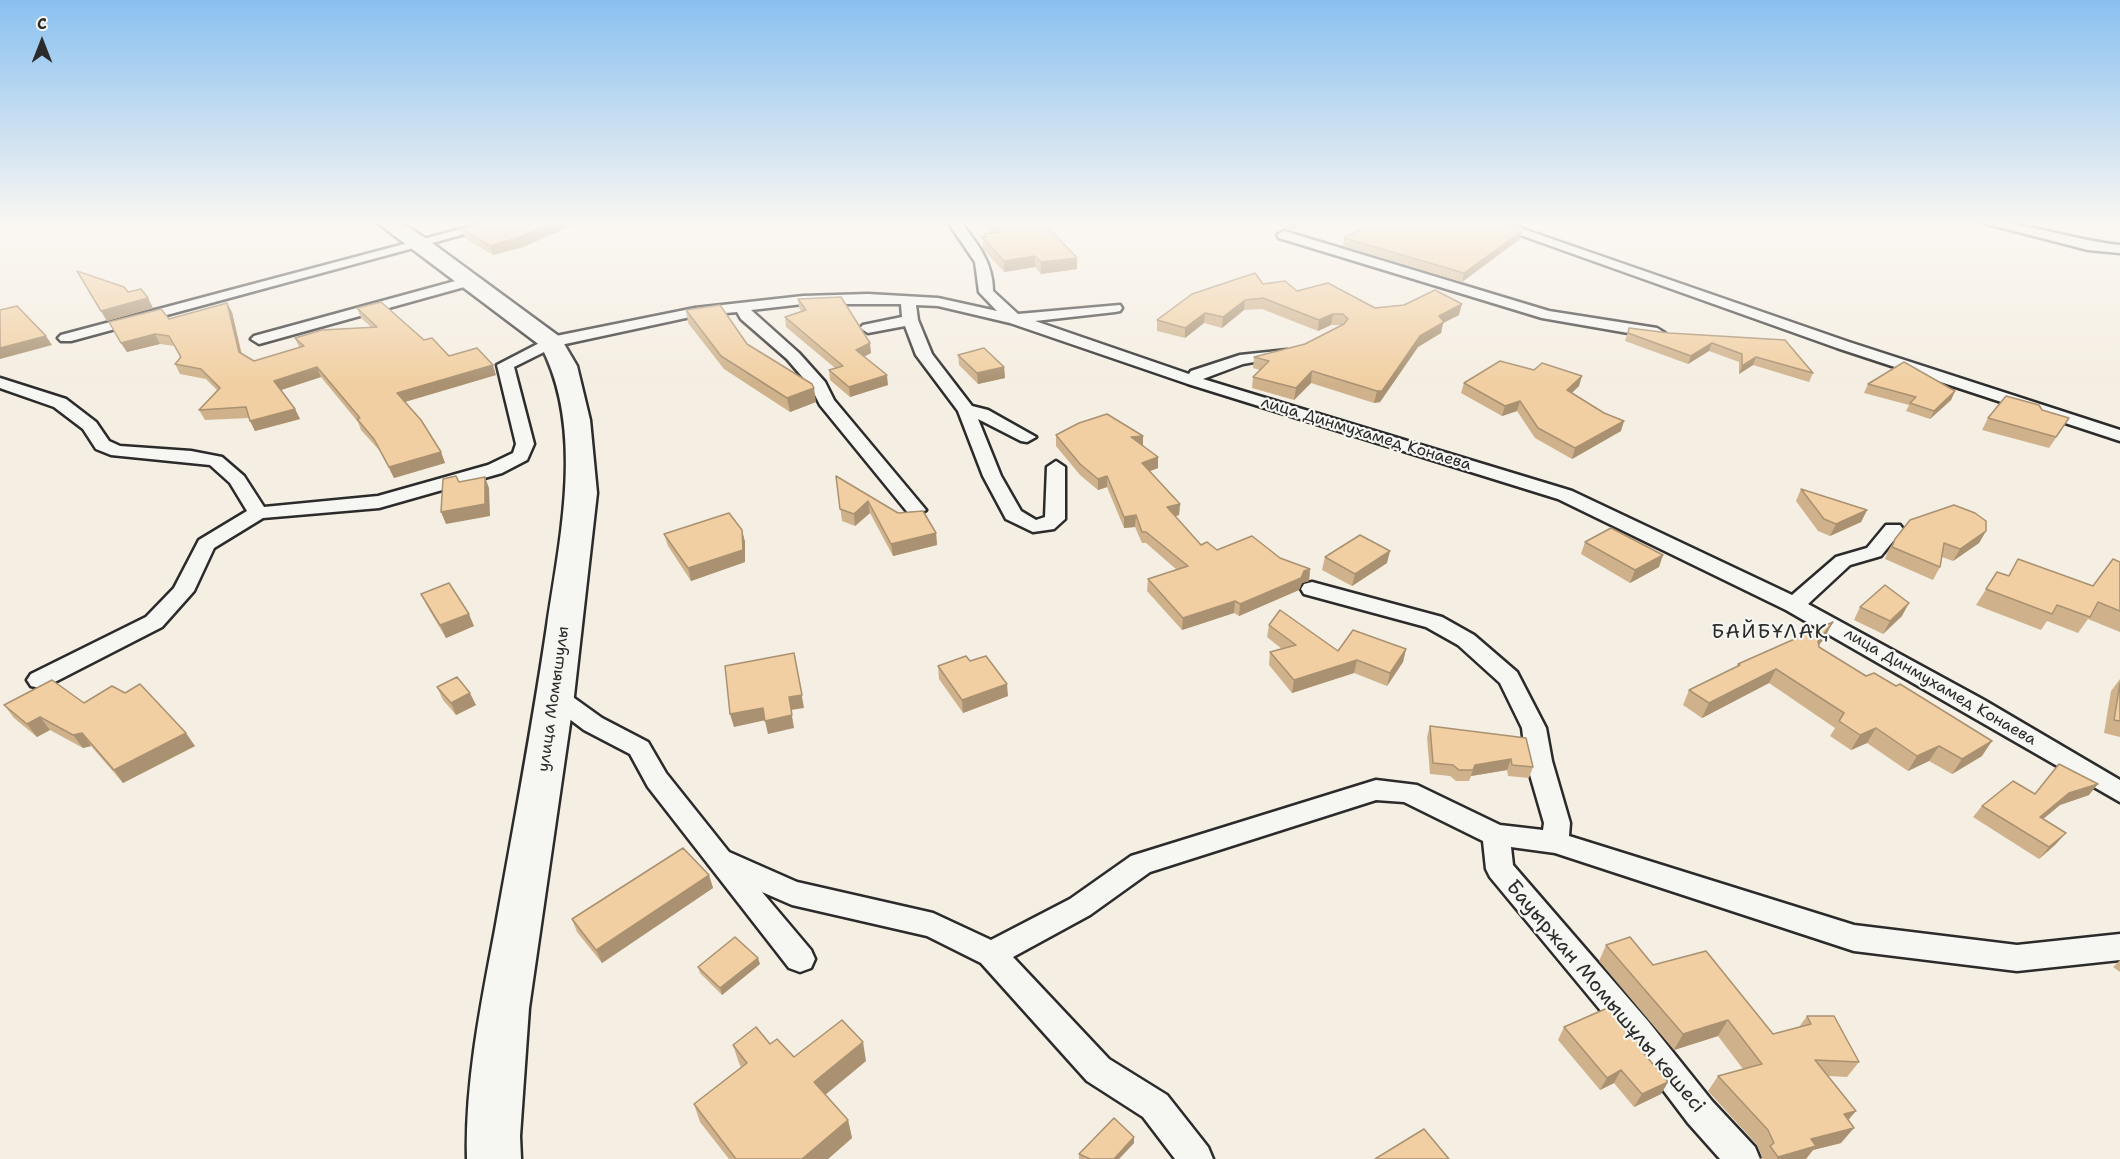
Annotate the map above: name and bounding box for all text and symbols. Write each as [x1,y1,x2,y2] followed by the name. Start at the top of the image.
[12,12,72,72] north arrow
[37,13,47,34] text: С
[1259,393,1473,475] street label: лица Динмухамед Конаева
[1711,621,1829,645] district label: БАЙБҰЛАҚ
[1840,624,2040,750] street label: лица Динмухамед Конаева
[534,625,574,773] street label: улица Момышулы
[1500,876,1710,1118] street label: Бауыржан Момышұлы көшесі

